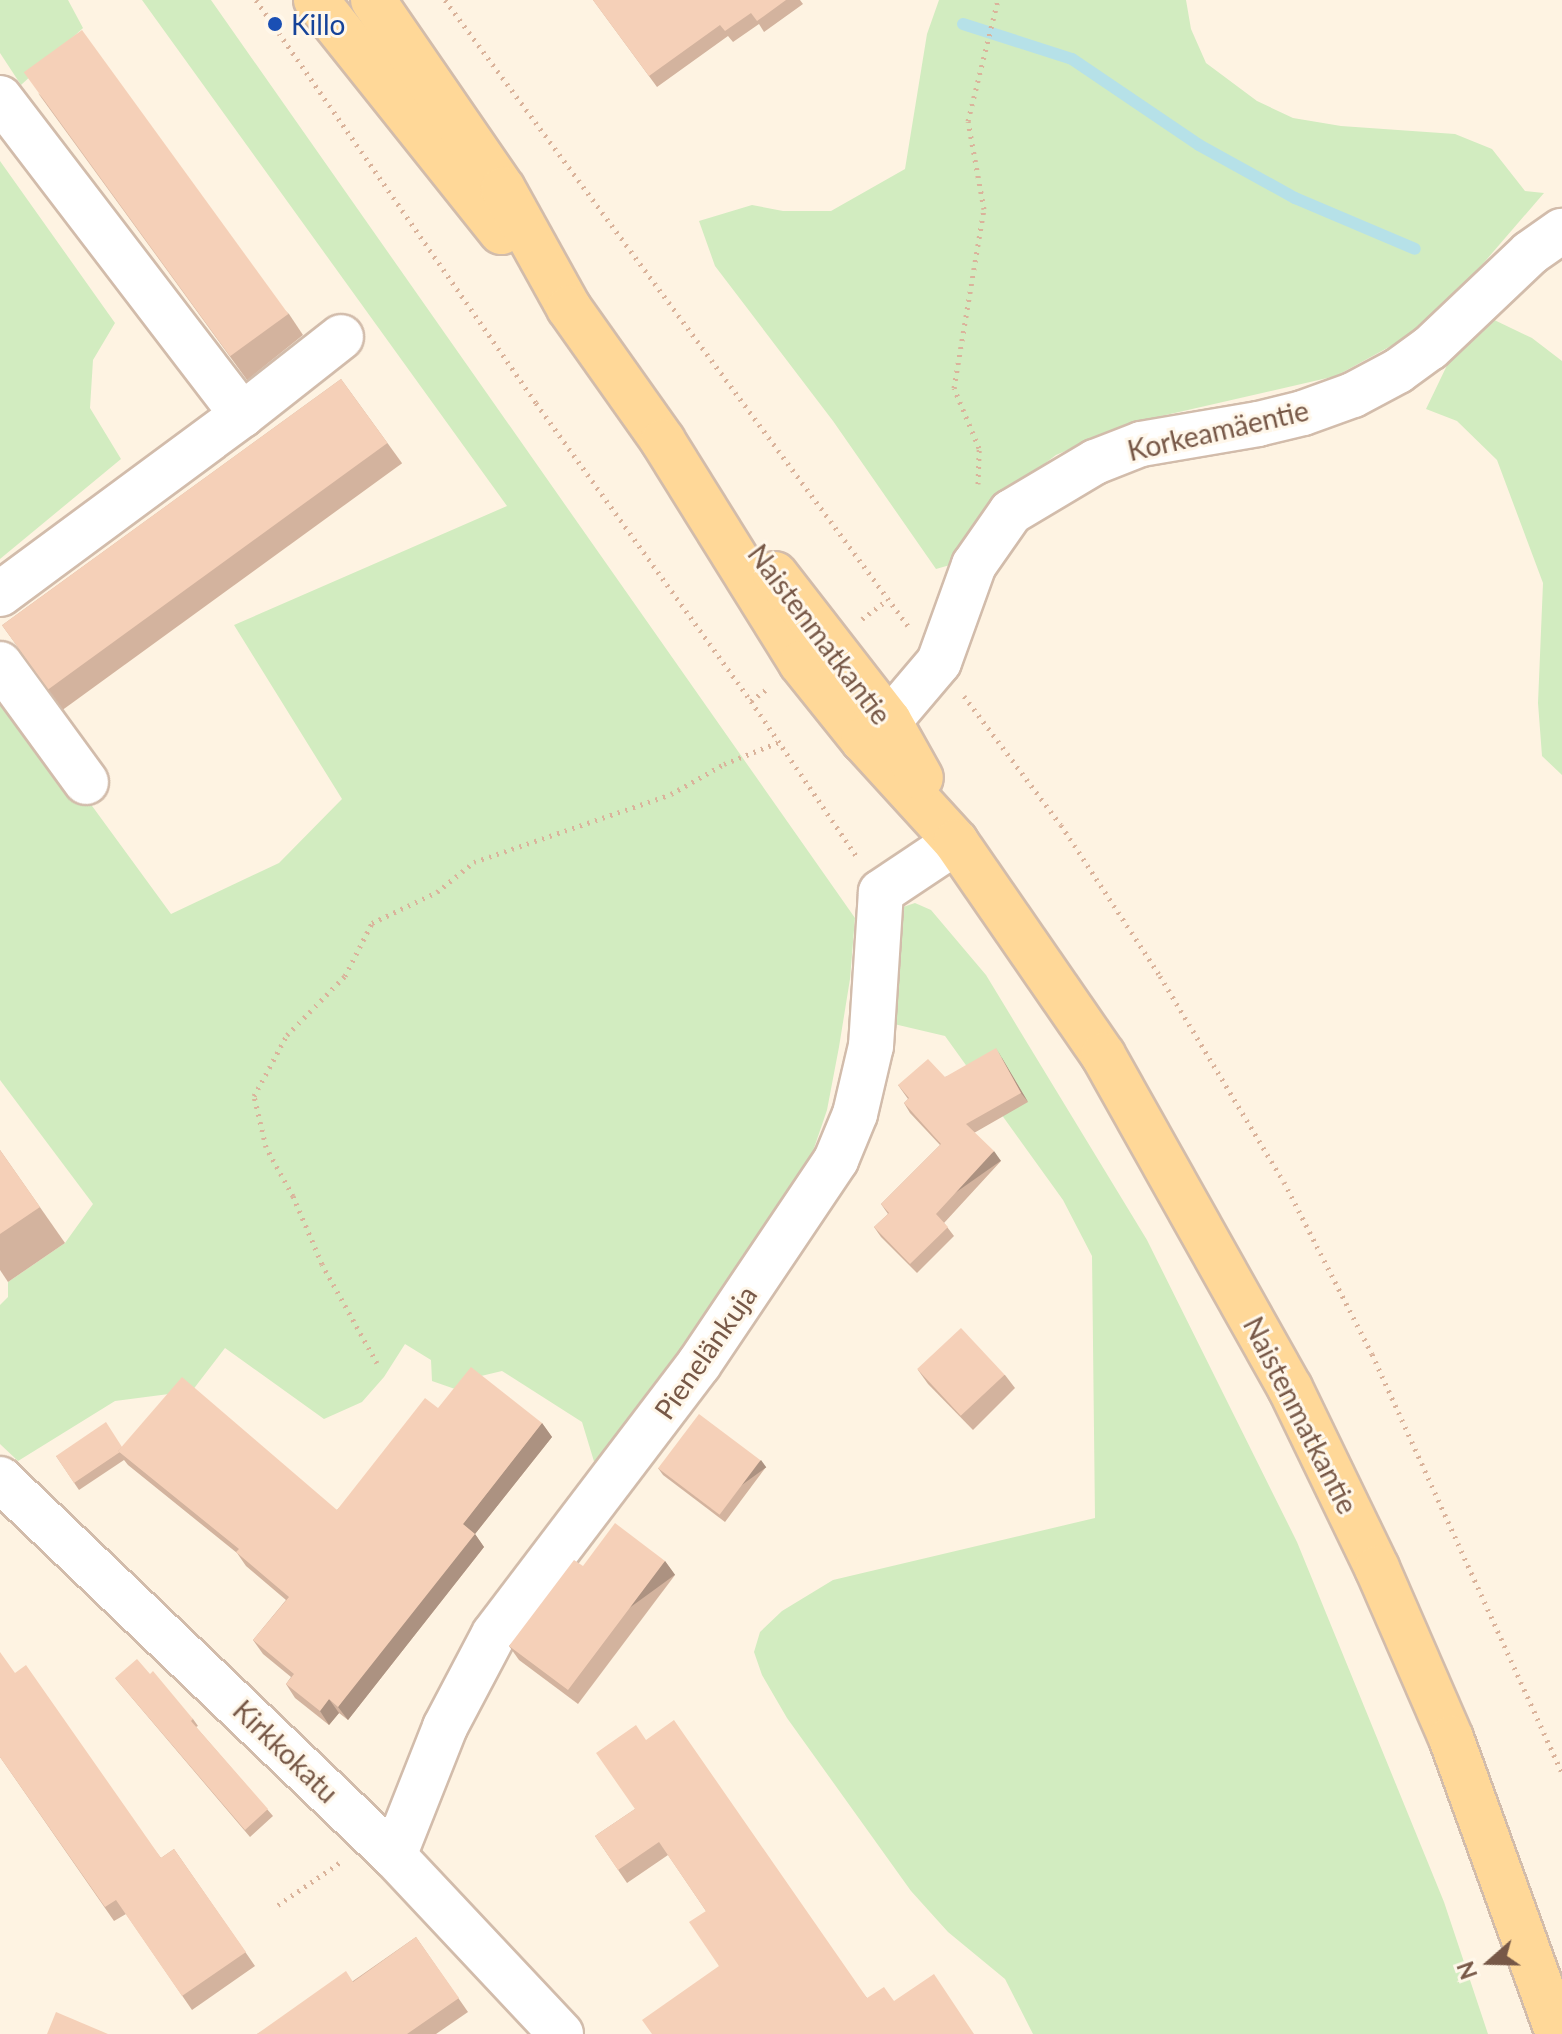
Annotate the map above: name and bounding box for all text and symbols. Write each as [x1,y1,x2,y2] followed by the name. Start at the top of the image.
[291,7,345,41] place label: Killo
[266,15,284,33] marker: Killo
[1124,393,1312,467] street label: Korkeamäentie
[741,537,899,731] street label: Naistenmatkantie
[647,1279,763,1425] street label: Pienelänkuja
[1237,1311,1365,1519] street label: Naistenmatkantie
[227,1693,345,1809] street label: Kirkkokatu
[1450,1922,1530,2002] north arrow
[1451,1958,1483,1983] text: N

